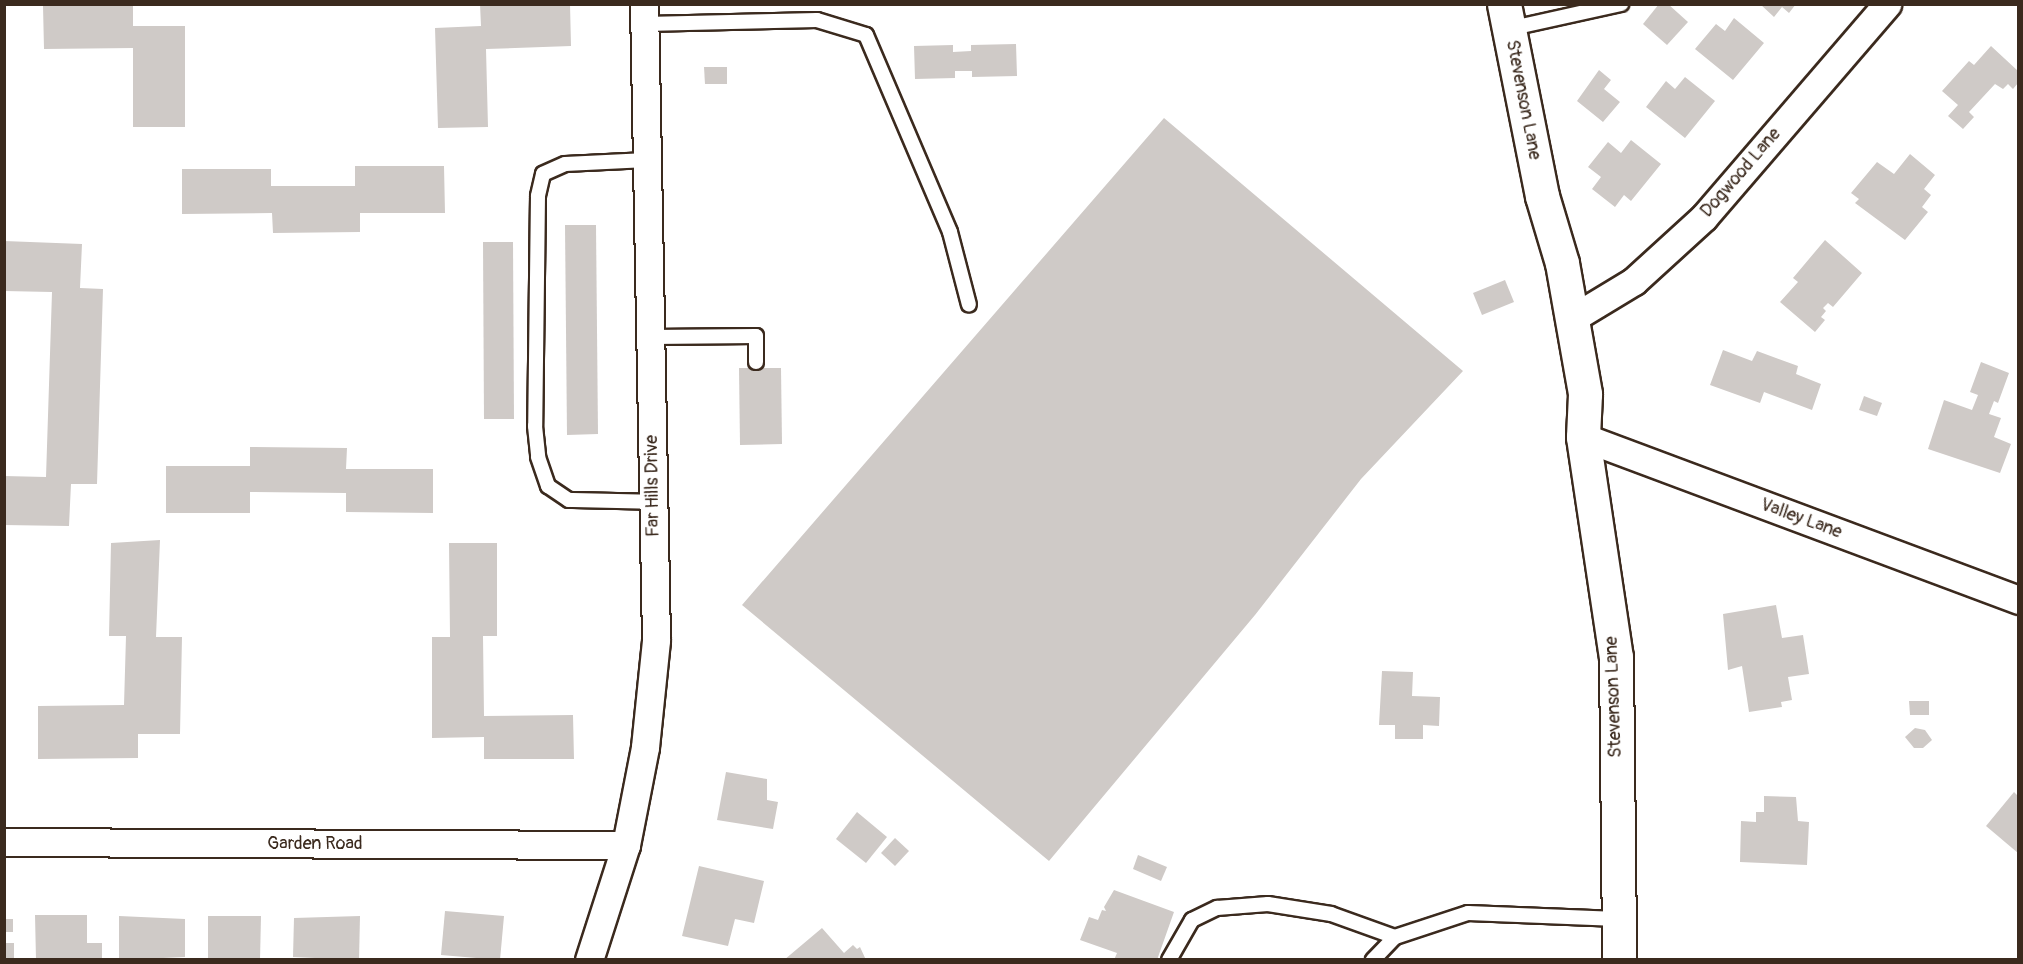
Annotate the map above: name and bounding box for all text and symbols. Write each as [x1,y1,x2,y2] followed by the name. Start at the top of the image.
[1501,38,1545,162] street label: Stevenson Lane
[1696,124,1786,222] street label: Dogwood Lane
[641,435,665,537] street label: Far Hills Drive
[1757,494,1845,544] street label: Valley Lane
[1601,636,1627,758] street label: Stevenson Lane
[267,833,363,855] street label: Garden Road

